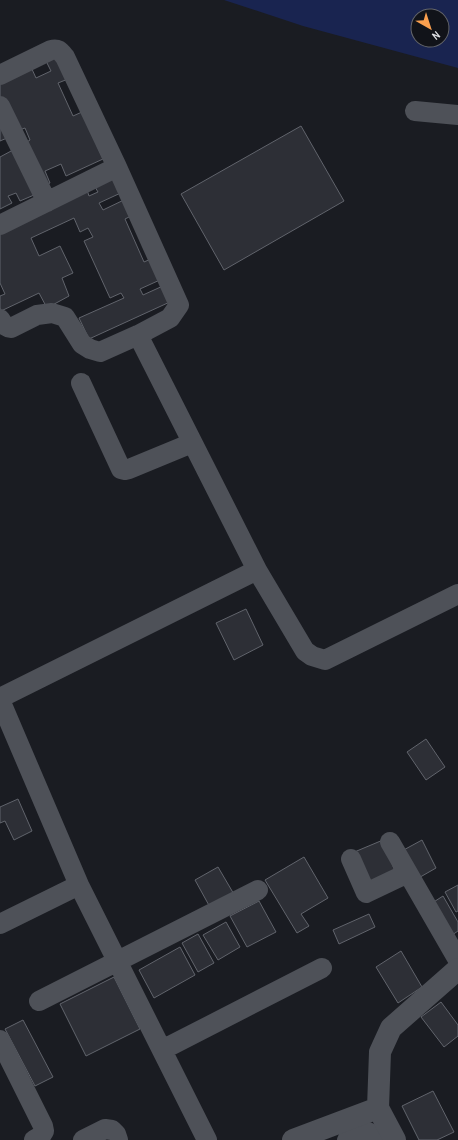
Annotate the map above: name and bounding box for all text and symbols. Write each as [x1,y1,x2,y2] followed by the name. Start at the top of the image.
[410,8,450,48] north arrow
[429,28,443,43] text: N

